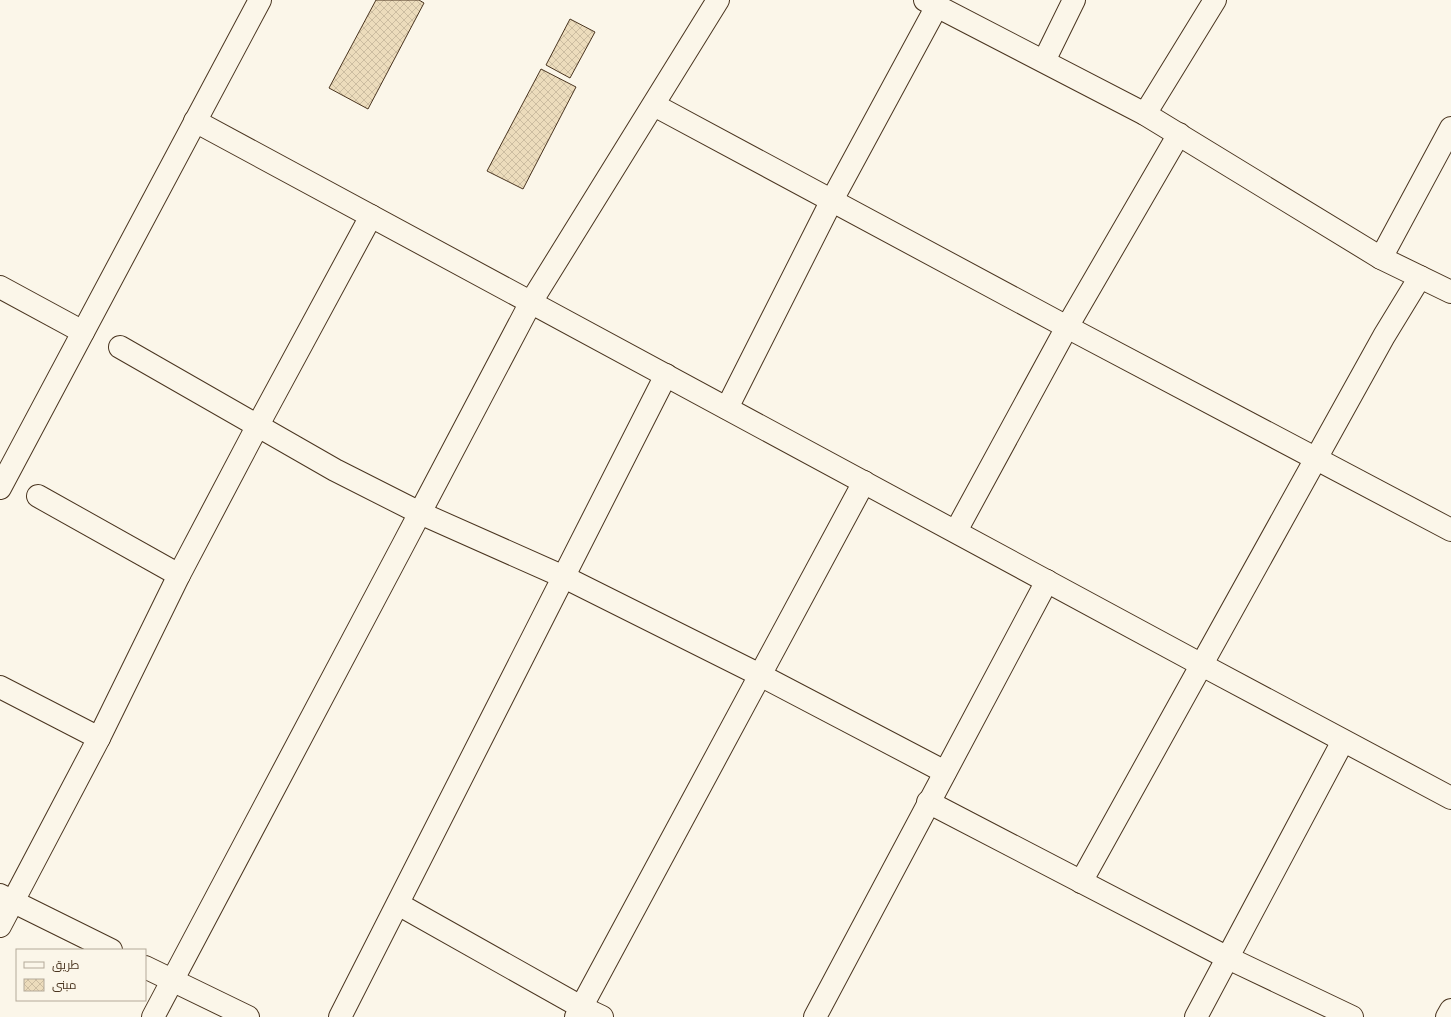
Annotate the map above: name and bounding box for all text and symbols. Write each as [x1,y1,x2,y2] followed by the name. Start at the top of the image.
[16,949,146,1001] legend
[52,957,80,972] text: طريق
[52,977,77,992] text: مبنى

